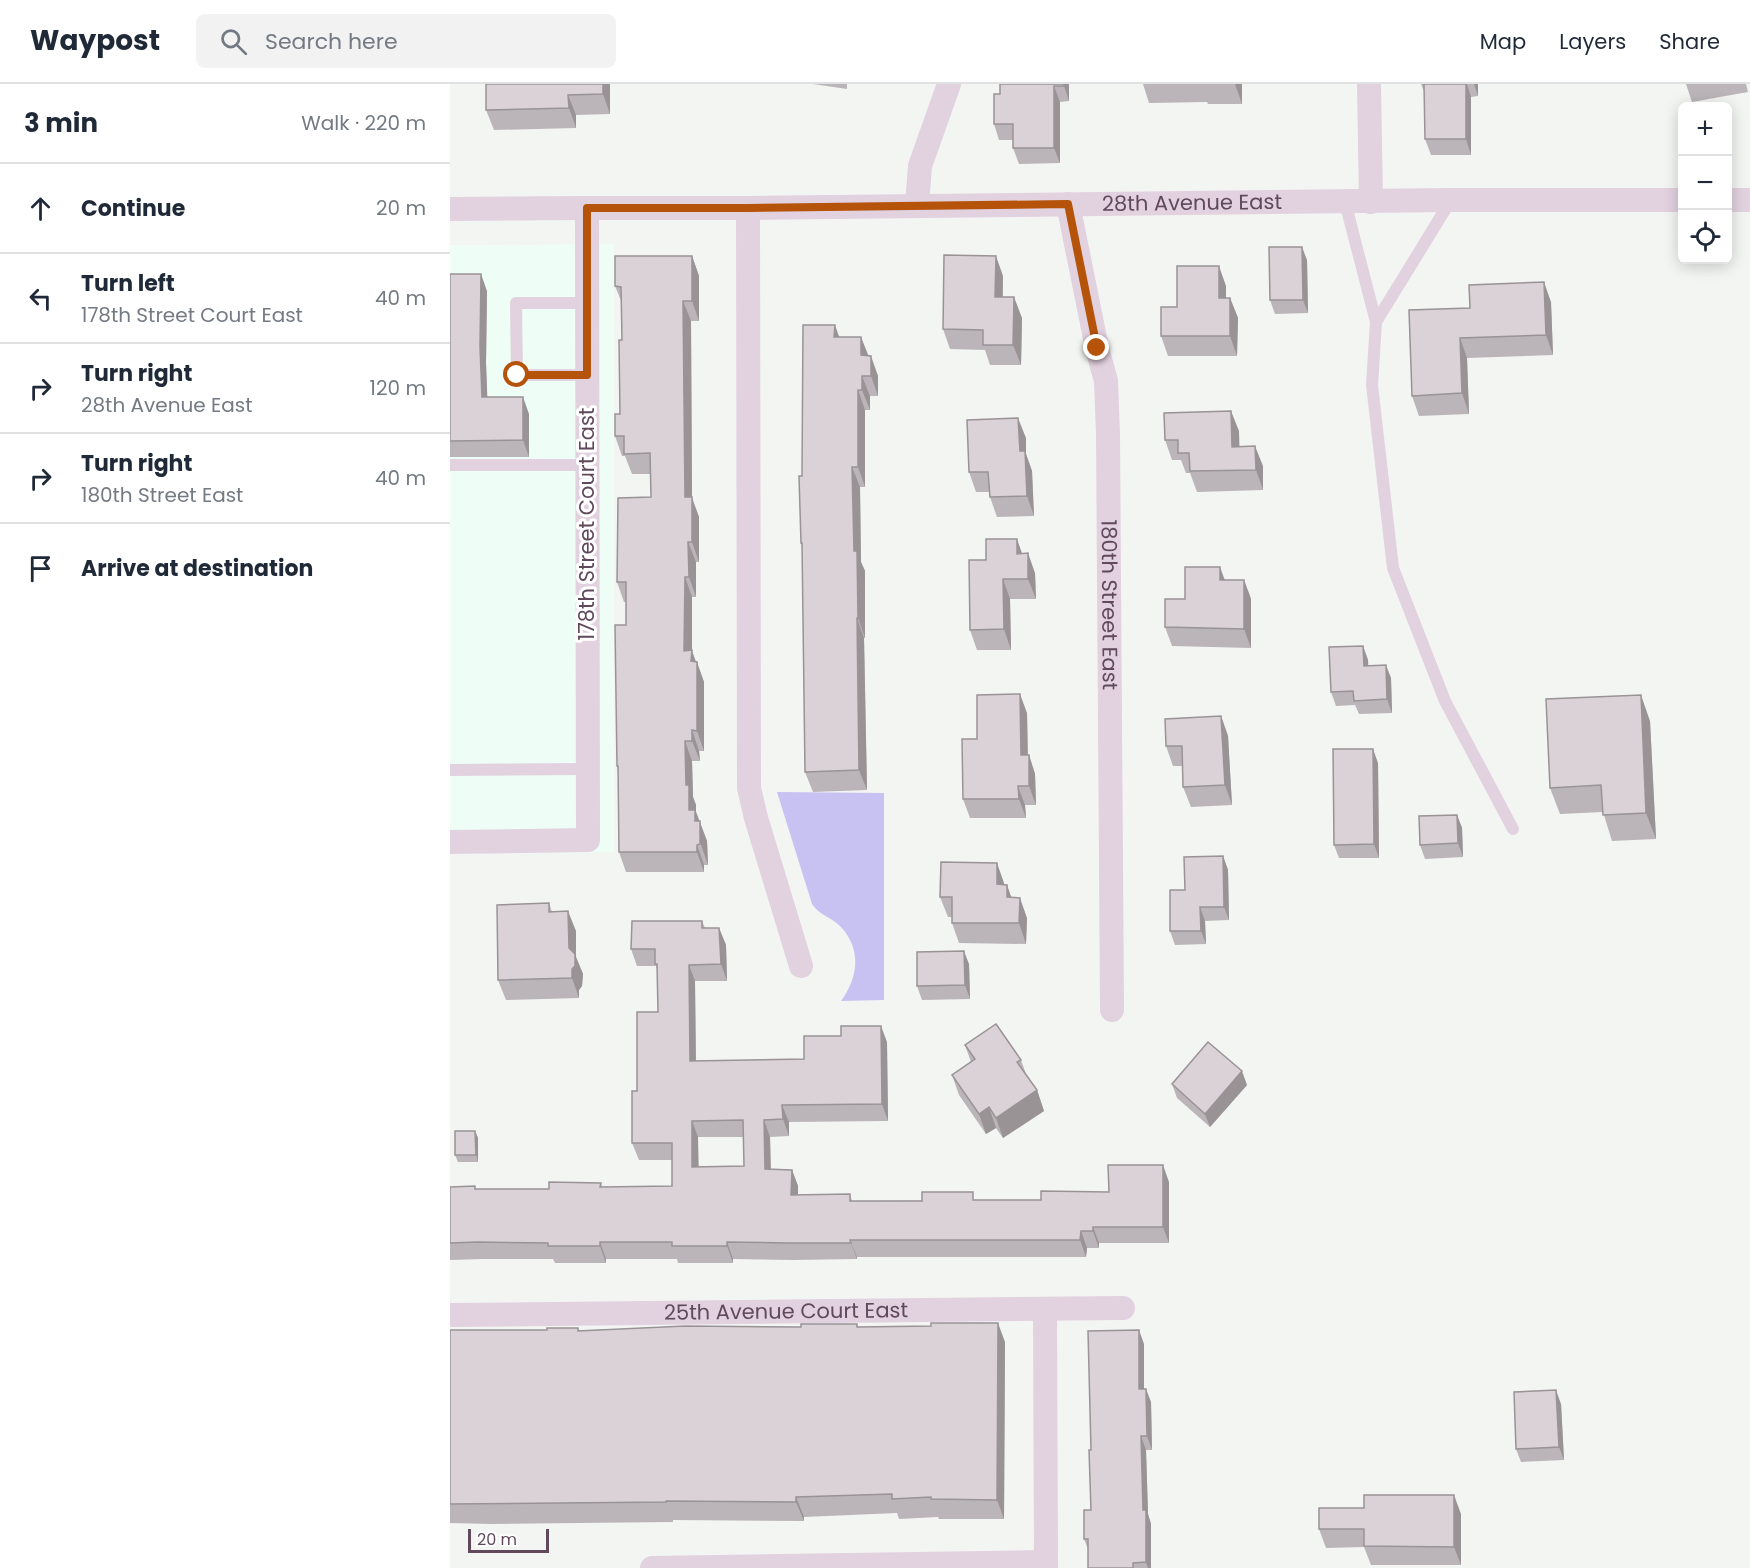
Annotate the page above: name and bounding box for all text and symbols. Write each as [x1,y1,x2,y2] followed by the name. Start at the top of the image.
[196,14,616,68] search box
[30,21,160,60] text: Waypost
[217,25,250,58] icon: search
[265,26,398,57] text: Search here
[1480,27,1526,56] text: Map
[1559,27,1626,56] text: Layers
[1659,27,1720,56] text: Share
[1678,102,1732,264] map controls
[1678,102,1732,156] button: +
[24,105,98,141] text: 3 min
[301,109,426,137] text: Walk · 220 m
[1678,156,1732,210] button: −
[1102,187,1282,218] street label: 28th Avenue East
[24,192,57,225] icon: ahead
[81,193,185,224] text: Continue
[376,194,426,222] text: 20 m
[1678,210,1732,264] button: locate
[81,268,175,299] text: Turn left
[24,282,57,315] icon: left
[375,284,426,312] text: 40 m
[81,301,303,329] text: 178th Street Court East
[1083,334,1109,360] route end
[81,358,192,389] text: Turn right
[503,361,529,387] route start
[24,372,57,405] icon: right
[370,374,426,402] text: 120 m
[81,391,252,419] text: 28th Avenue East
[572,408,601,640] street label: 178th Street Court East
[81,448,192,479] text: Turn right
[24,462,57,495] icon: right
[375,464,426,492] text: 40 m
[81,481,243,509] text: 180th Street East
[1095,519,1125,690] street label: 180th Street East
[24,552,57,585] icon: arrive
[81,553,313,584] text: Arrive at destination
[664,1295,908,1327] street label: 25th Avenue Court East
[468,1526,549,1554] scale bar
[477,1528,517,1551] text: 20 m

